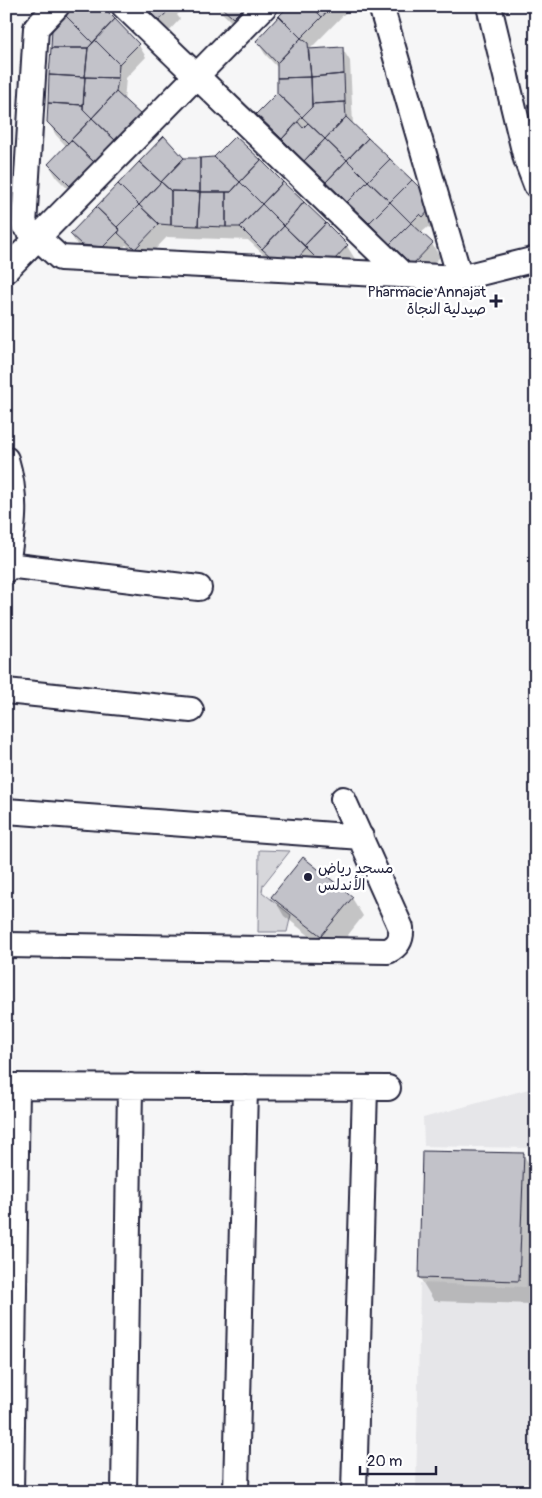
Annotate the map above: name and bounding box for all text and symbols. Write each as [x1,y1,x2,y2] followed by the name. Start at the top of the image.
[367,283,487,319] place label: Pharmacie Annajat صيدلية النجاة
[490,295,502,307] marker: Pharmacie Annajat صيدلية النجاة
[318,859,393,895] place label: مسجد رياض الأندلس
[302,871,314,883] marker: مسجد رياض الأندلس
[360,1443,436,1475] scale bar
[367,1452,402,1471] text: 20 m

